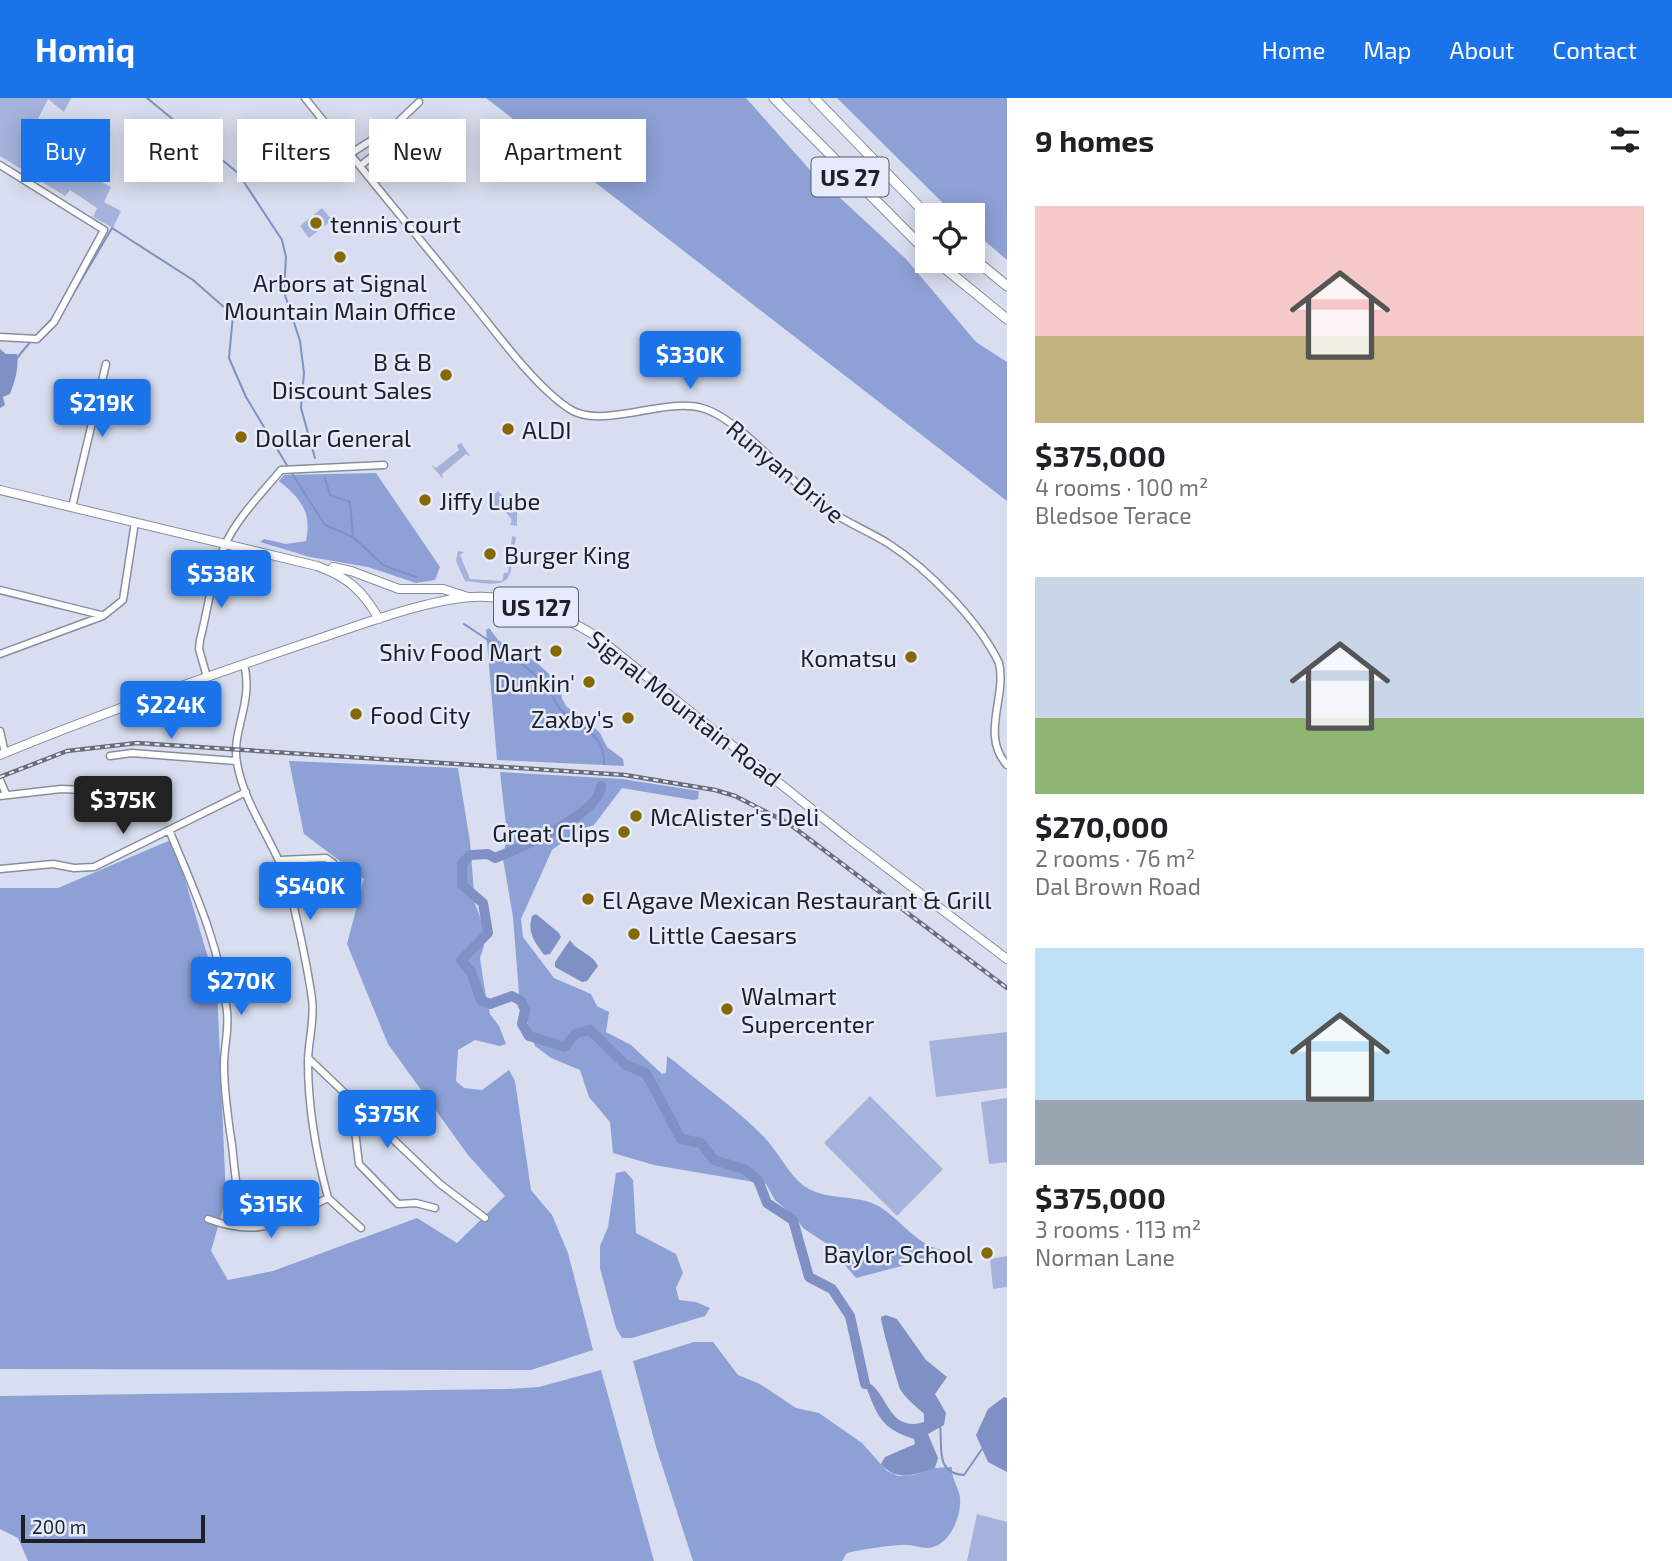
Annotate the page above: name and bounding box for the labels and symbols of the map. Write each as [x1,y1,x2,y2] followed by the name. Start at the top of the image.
[812,158,888,197] road number: US 27
[330,209,461,238] place label: tennis court
[308,215,324,231] marker: tennis court
[332,249,348,265] marker: Arbors at Signal Mountain Main Office
[224,268,456,325] place label: Arbors at Signal Mountain Main Office
[641,331,739,391] pin: $330K
[272,347,432,404] place label: B & B Discount Sales
[438,367,454,383] marker: B & B Discount Sales
[53,380,151,439] pin: $219K
[721,413,851,529] street label: Runyan Drive
[522,415,572,444] place label: ALDI
[500,421,516,437] marker: ALDI
[255,423,411,452] place label: Dollar General
[233,429,249,445] marker: Dollar General
[439,486,540,515] place label: Jiffy Lube
[417,492,433,508] marker: Jiffy Lube
[504,540,630,569] place label: Burger King
[482,546,498,562] marker: Burger King
[172,550,270,610] pin: $538K
[494,587,578,626] road number: US 127
[583,624,787,792] street label: Signal Mountain Road
[379,637,542,666] place label: Shiv Food Mart
[548,643,564,659] marker: Shiv Food Mart
[800,643,897,672] place label: Komatsu
[903,649,919,665] marker: Komatsu
[495,668,575,697] place label: Dunkin'
[581,674,597,690] marker: Dunkin'
[122,682,220,741] pin: $224K
[370,700,471,729] place label: Food City
[531,704,614,733] place label: Zaxby's
[348,706,364,722] marker: Food City
[620,710,636,726] marker: Zaxby's
[74,776,172,836] pin: $375K
[650,802,819,831] place label: McAlister's Deli
[628,808,644,824] marker: McAlister's Deli
[492,818,610,847] place label: Great Clips
[616,824,632,840] marker: Great Clips
[261,862,359,922] pin: $540K
[602,885,992,914] place label: El Agave Mexican Restaurant & Grill
[580,891,596,907] marker: El Agave Mexican Restaurant & Grill
[648,920,797,949] place label: Little Caesars
[626,926,642,942] marker: Little Caesars
[192,958,290,1017] pin: $270K
[741,981,875,1038] place label: Walmart Supercenter
[719,1001,735,1017] marker: Walmart Supercenter
[338,1090,436,1150] pin: $375K
[222,1180,320,1240] pin: $315K
[823,1239,973,1268] place label: Baylor School
[979,1245,995,1261] marker: Baylor School
[21,1512,205,1544] scale bar

